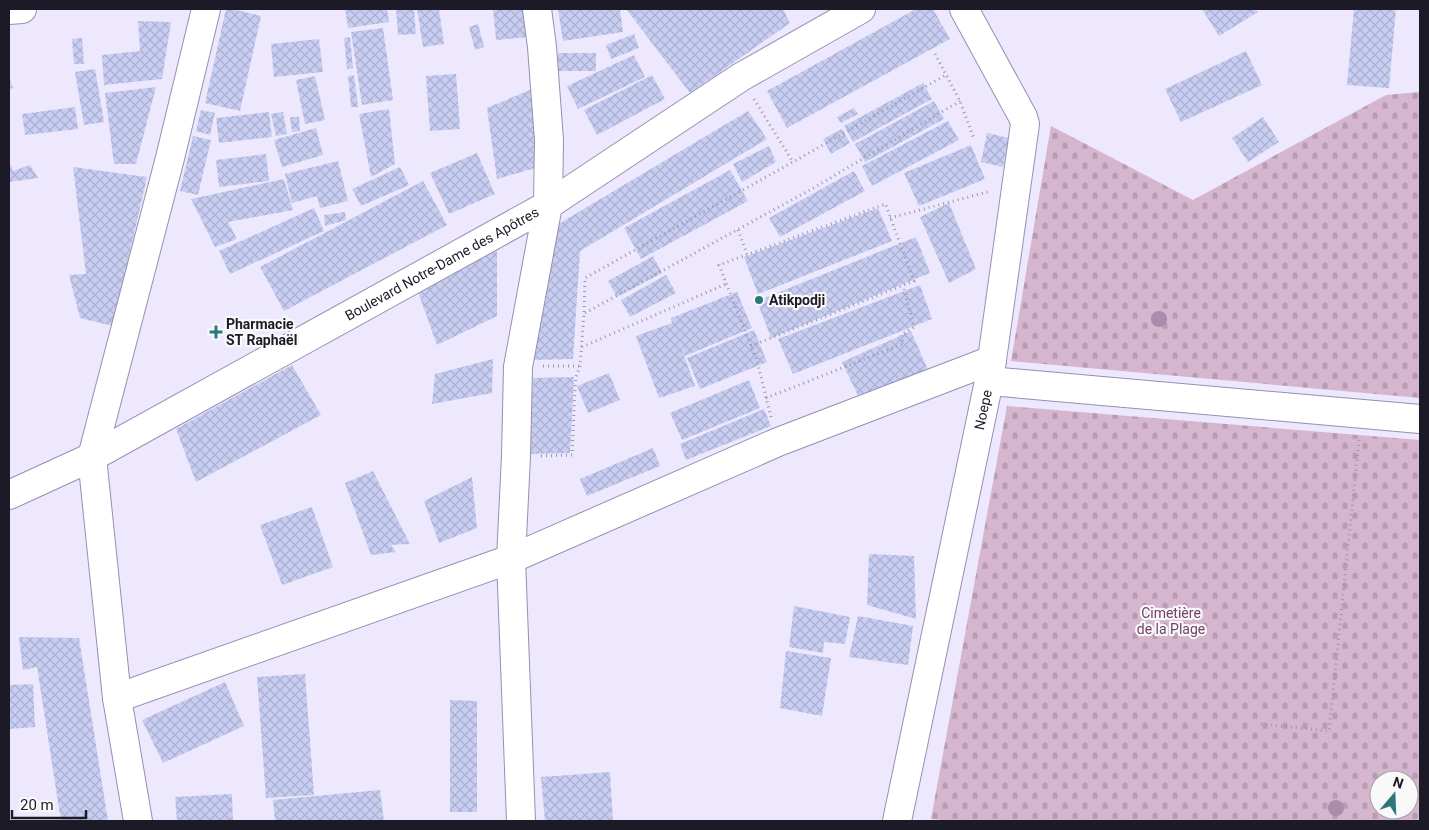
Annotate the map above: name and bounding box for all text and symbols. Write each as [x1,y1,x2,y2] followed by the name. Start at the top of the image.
[342,204,542,324] street label: Boulevard Notre-Dame des Apôtres
[769,292,825,308] place label: Atikpodji
[753,294,765,306] marker: Atikpodji
[226,316,297,348] place label: Pharmacie ST Raphaël
[210,326,222,338] marker: Pharmacie ST Raphaël
[971,388,995,431] street label: Noepe
[1137,605,1205,637] park label: Cimetière de la Plage
[1369,770,1419,820] north arrow
[1391,774,1406,792] text: N
[12,788,86,820] scale bar
[20,796,54,814] text: 20 m

